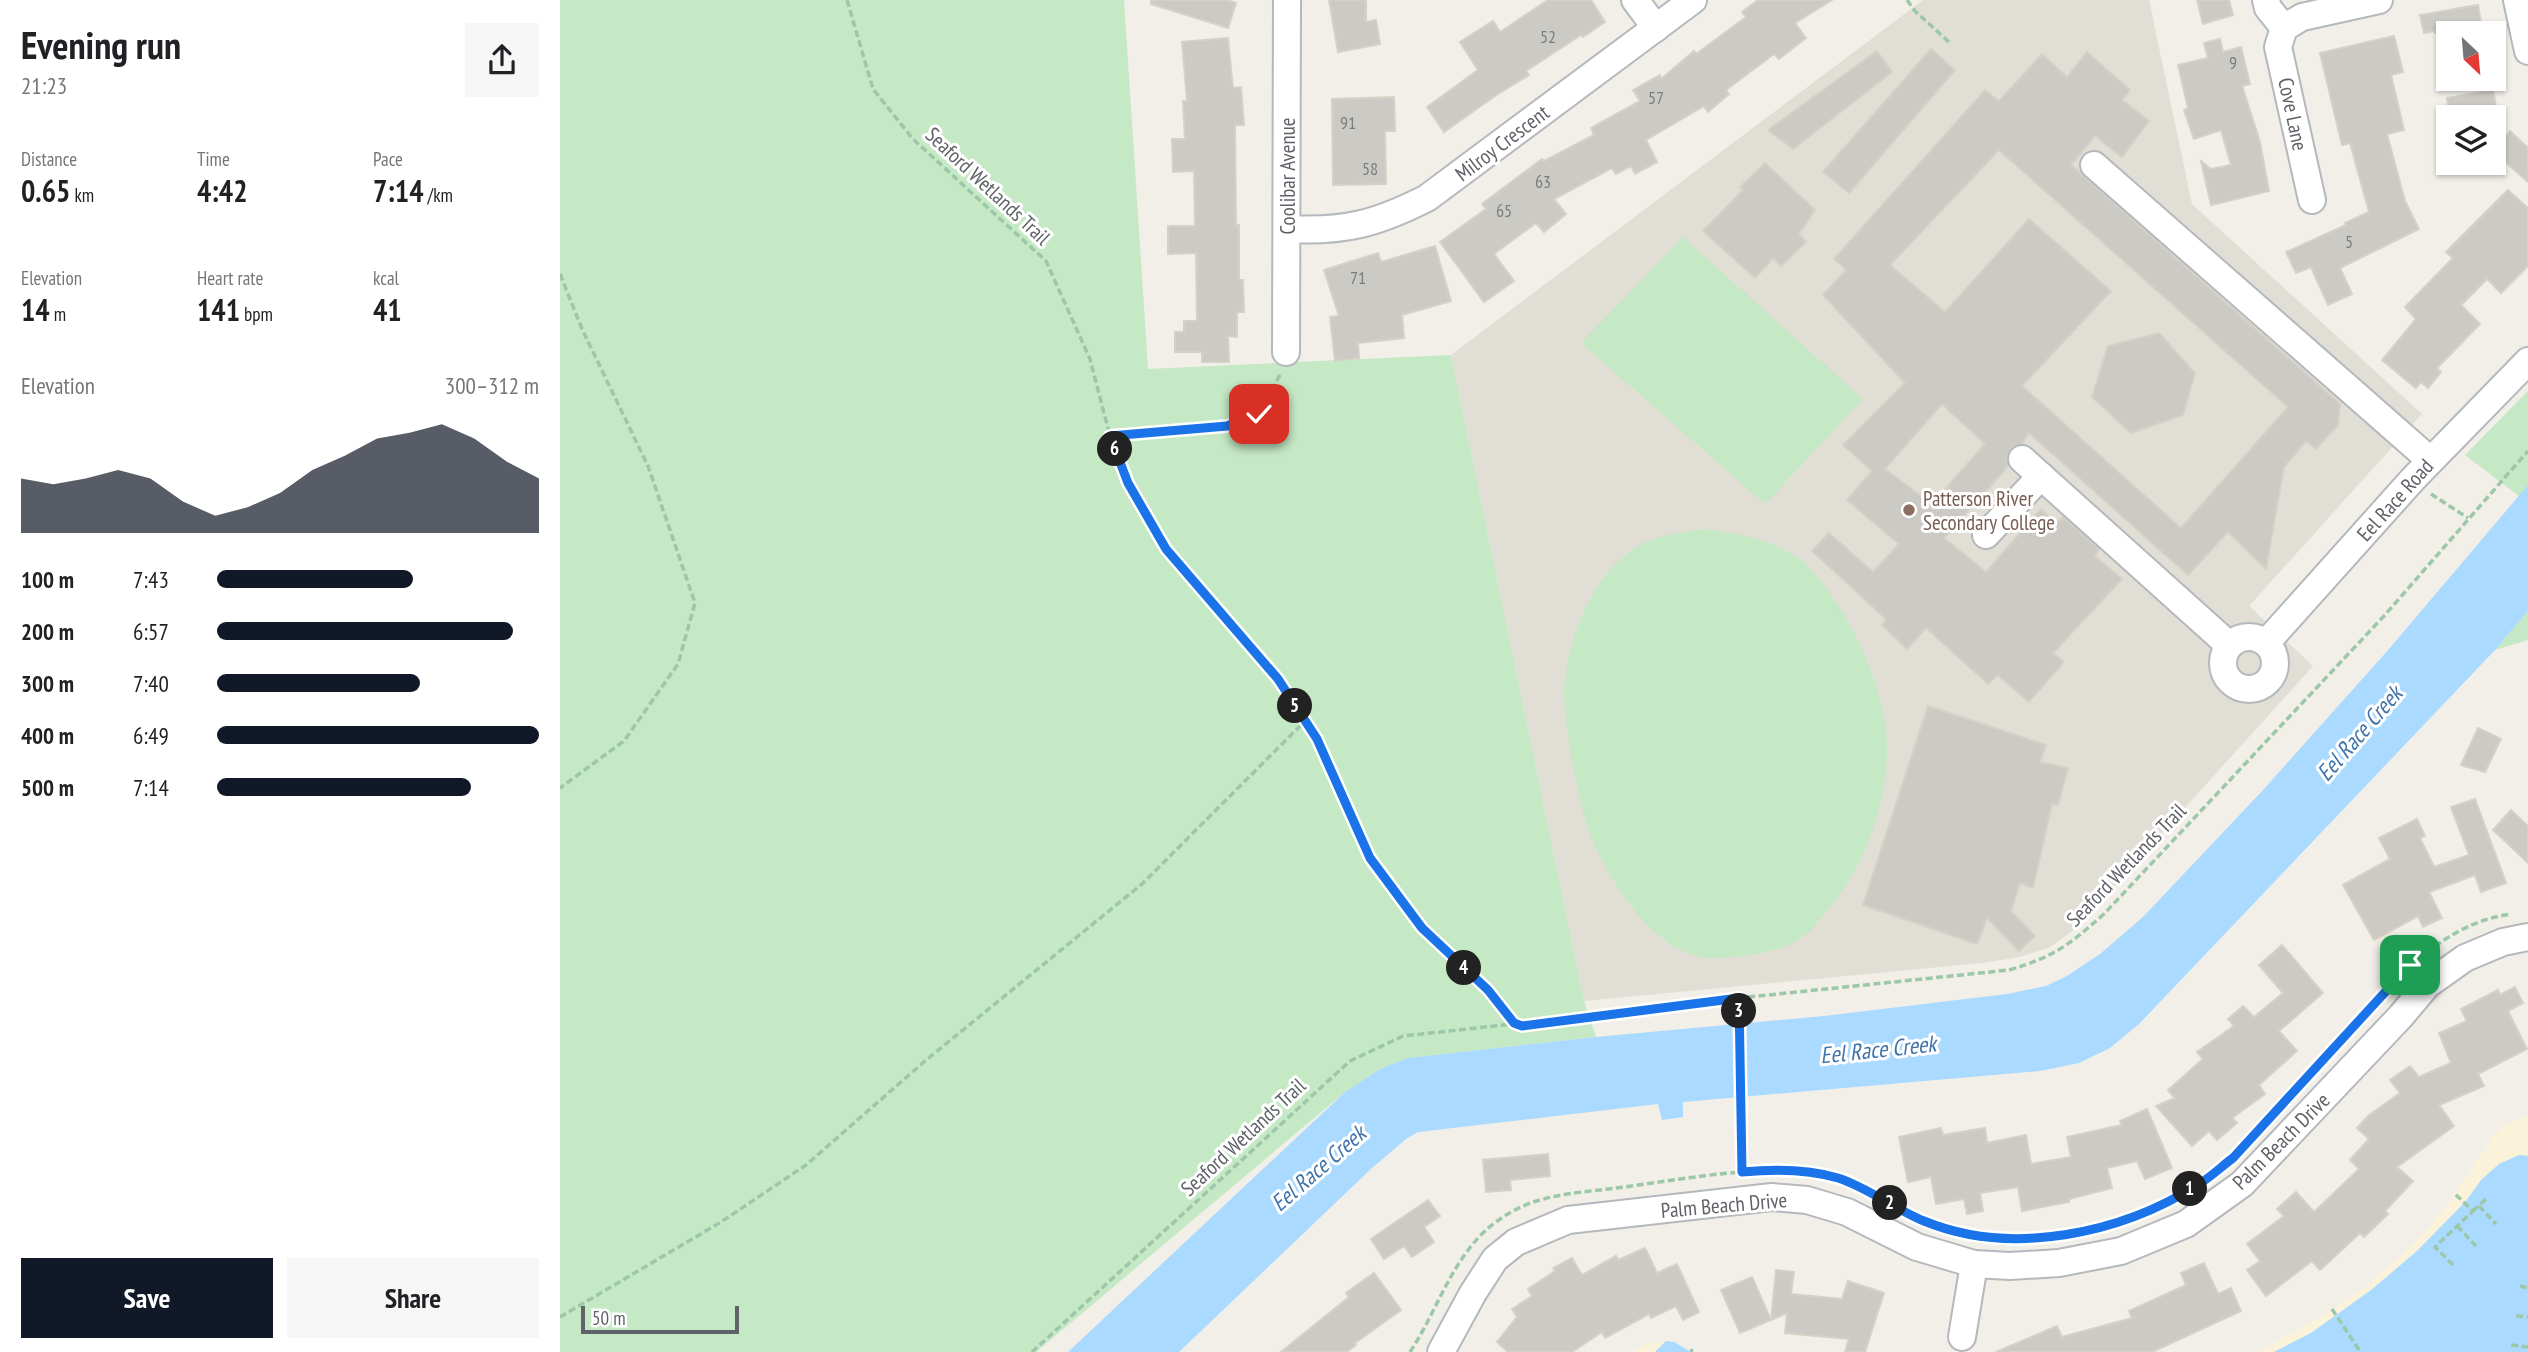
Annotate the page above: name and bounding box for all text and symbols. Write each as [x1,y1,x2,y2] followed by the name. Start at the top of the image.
[21,20,181,69] text: Evening run
[2436,21,2506,91] north arrow
[2436,21,2506,175] map controls
[465,23,539,97] button: share
[1540,25,1556,48] house number: 52
[2229,51,2237,74] house number: 9
[21,71,67,100] text: 21:23
[2272,75,2314,153] street label: Cove Lane
[1648,86,1664,109] house number: 57
[1450,99,1555,187] street label: Milroy Crescent
[2436,105,2506,175] button: layers
[1340,111,1356,134] house number: 91
[1274,118,1301,234] street label: Coolibar Avenue
[920,121,1056,251] street label: Seaford Wetlands Trail
[21,147,77,171] text: Distance
[197,147,230,171] text: Time
[373,147,403,171] text: Pace
[1362,157,1378,180] house number: 58
[1535,170,1551,193] house number: 63
[21,171,70,210] text: 0.65
[197,171,248,210] text: 4:42
[373,171,424,210] text: 7:14
[70,183,94,207] text: km
[424,183,453,207] text: /km
[1496,199,1512,222] house number: 65
[2345,230,2353,253] house number: 5
[21,266,82,290] text: Elevation
[197,266,263,290] text: Heart rate
[373,266,399,290] text: kcal
[1350,266,1366,289] house number: 71
[21,290,50,329] text: 14
[197,290,240,329] text: 141
[373,290,402,329] text: 41
[50,302,66,326] text: m
[240,302,273,326] text: bpm
[21,371,95,400] text: Elevation
[445,371,539,400] text: 300–312 m
[1229,384,1289,444] pin
[1240,395,1278,433] icon: check
[1098,432,1132,466] pin: 6
[1110,436,1119,460] text: 6
[2351,453,2439,547] street label: Eel Race Road
[1923,485,2055,536] place label: Patterson River Secondary College
[1901,502,1917,518] marker: Patterson River Secondary College
[21,565,74,594] text: 100 m
[133,565,169,594] text: 7:43
[21,617,74,646] text: 200 m
[133,617,169,646] text: 6:57
[21,669,74,698] text: 300 m
[133,669,169,698] text: 7:40
[2310,677,2410,786] water label: Eel Race Creek
[1278,688,1312,724] pin: 5
[1290,693,1299,717] text: 5
[21,721,74,750] text: 400 m
[133,721,169,750] text: 6:49
[21,773,74,802] text: 500 m
[133,773,169,802] text: 7:14
[2060,798,2192,932] street label: Seaford Wetlands Trail
[2380,935,2440,995] pin
[2391,946,2429,984] icon: arrive
[1446,950,1482,986] pin: 4
[1459,955,1468,979] text: 4
[1722,993,1756,1028] pin: 3
[1734,998,1743,1022] text: 3
[1819,1028,1940,1069] water label: Eel Race Creek
[1175,1072,1311,1202] street label: Seaford Wetlands Trail
[2227,1087,2335,1195] street label: Palm Beach Drive
[1265,1117,1374,1217] water label: Eel Race Creek
[2172,1172,2208,1206] pin: 1
[2185,1176,2194,1200] text: 1
[1660,1186,1788,1224] street label: Palm Beach Drive
[1872,1186,1908,1220] pin: 2
[1885,1190,1894,1214] text: 2
[21,1258,273,1338] button: Save
[287,1258,539,1338] button: Share
[581,1303,738,1335] scale bar
[592,1306,626,1330] text: 50 m

